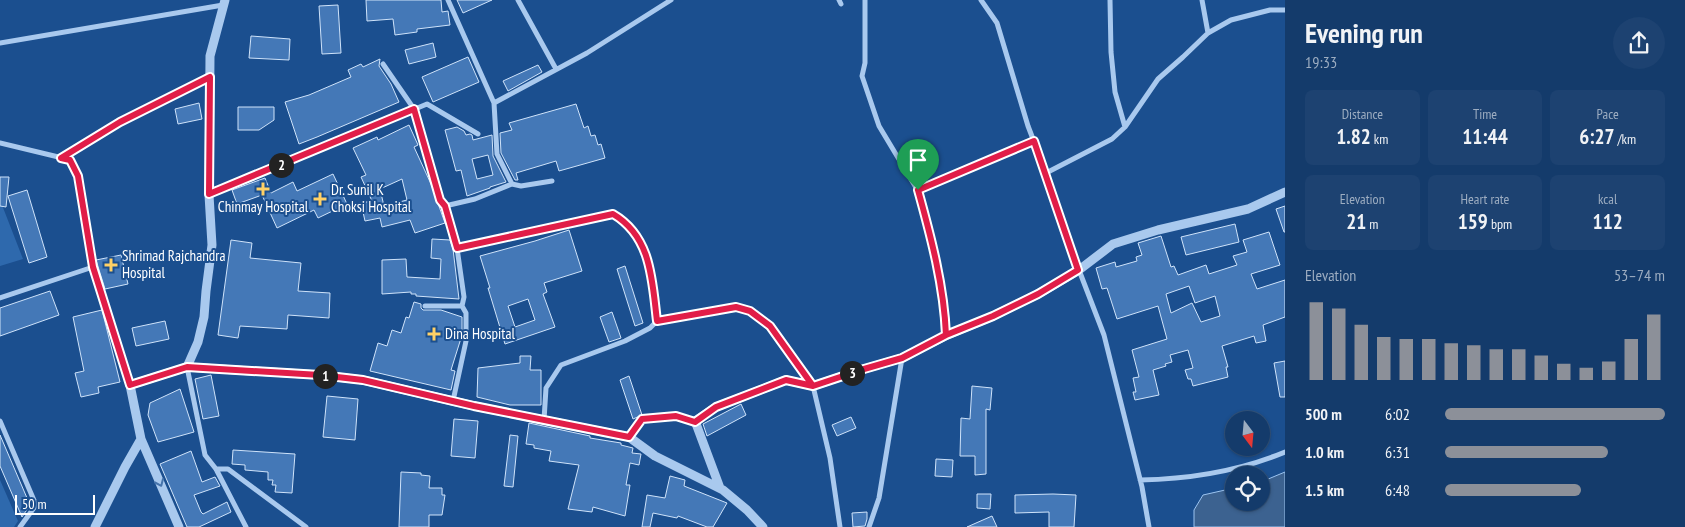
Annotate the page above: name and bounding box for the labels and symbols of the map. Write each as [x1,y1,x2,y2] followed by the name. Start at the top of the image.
[897,139,939,190] pin
[268,152,294,178] pin: 2
[331,180,412,216] place label: Dr. Sunil K Choksi Hospital
[256,182,270,196] marker: Chinmay Hospital
[313,192,327,206] marker: Dr. Sunil K Choksi Hospital
[218,197,309,216] place label: Chinmay Hospital
[122,246,225,282] place label: Shrimad Rajchandra Hospital
[104,258,118,272] marker: Shrimad Rajchandra Hospital
[445,324,515,343] place label: Dina Hospital
[427,327,441,341] marker: Dina Hospital
[840,360,864,386] pin: 3
[312,364,338,388] pin: 1
[1225,411,1270,456] north arrow
[153,478,164,487] one-way arrow
[15,492,95,515] scale bar

